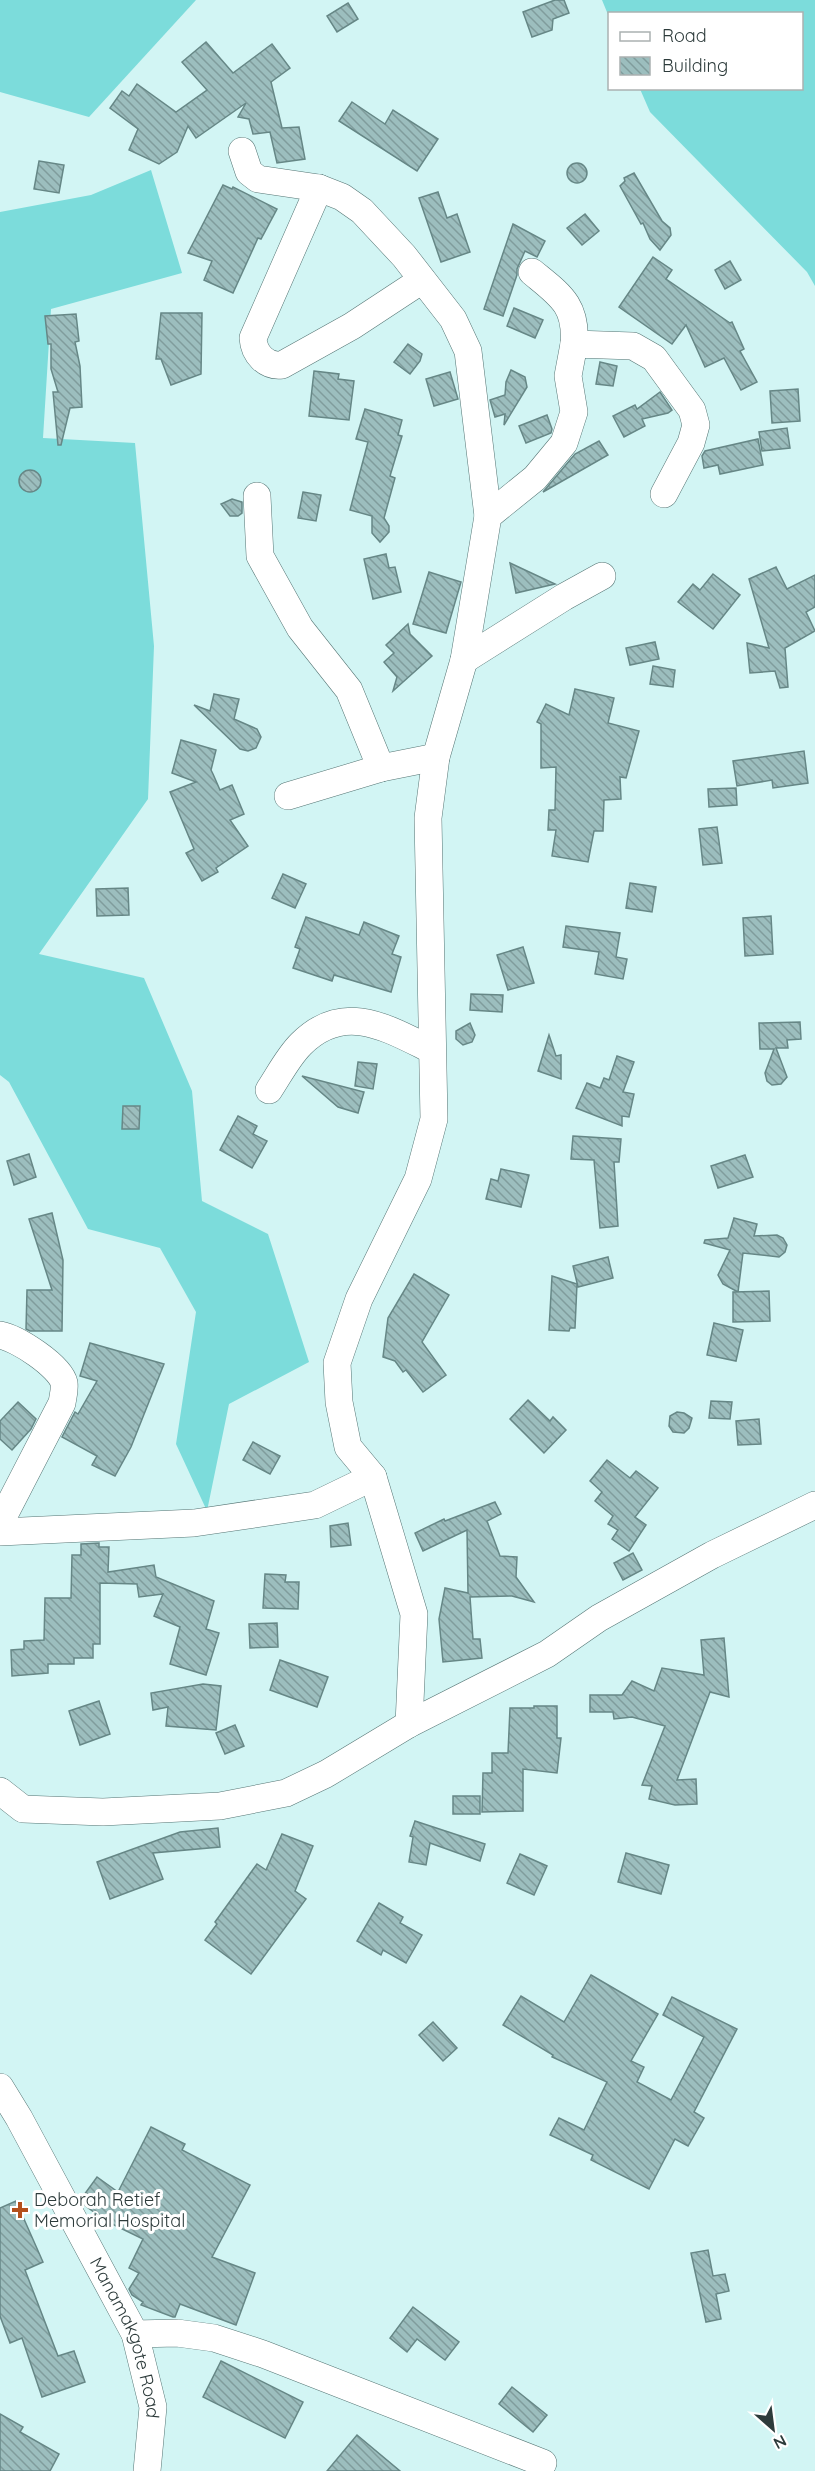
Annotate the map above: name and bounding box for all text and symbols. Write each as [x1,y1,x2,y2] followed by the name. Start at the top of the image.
[608,12,803,90] legend
[662,24,707,47] text: Road
[662,54,728,77] text: Building
[34,2188,185,2232] place label: Deborah Retief Memorial Hospital
[11,2201,29,2219] marker: Deborah Retief Memorial Hospital
[85,2253,165,2419] street label: Manamakgote Road
[743,2399,803,2459] north arrow
[770,2431,790,2454] text: N

